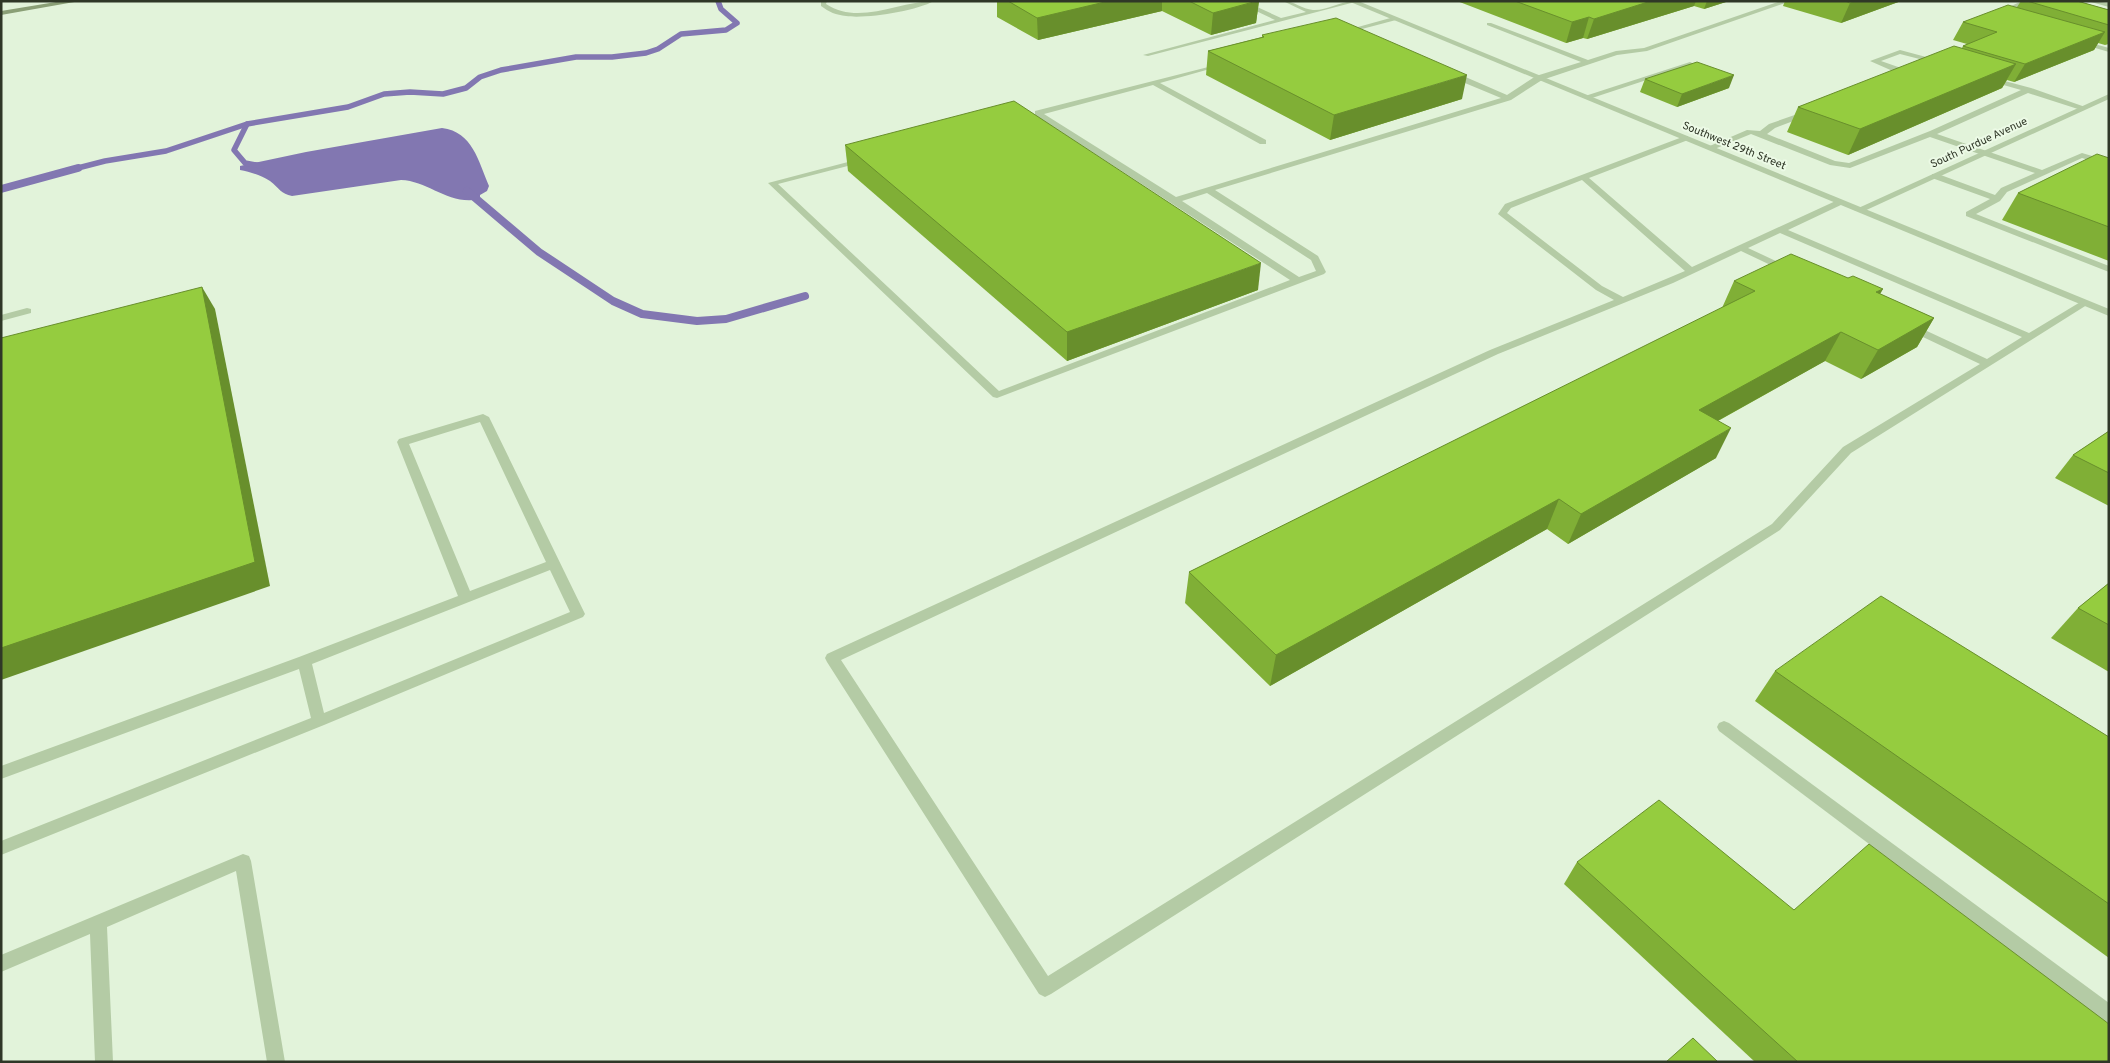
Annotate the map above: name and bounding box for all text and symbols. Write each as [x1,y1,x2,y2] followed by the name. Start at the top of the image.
[1928,114,2030,172] street label: South Purdue Avenue
[1680,119,1788,173] street label: Southwest 29th Street

